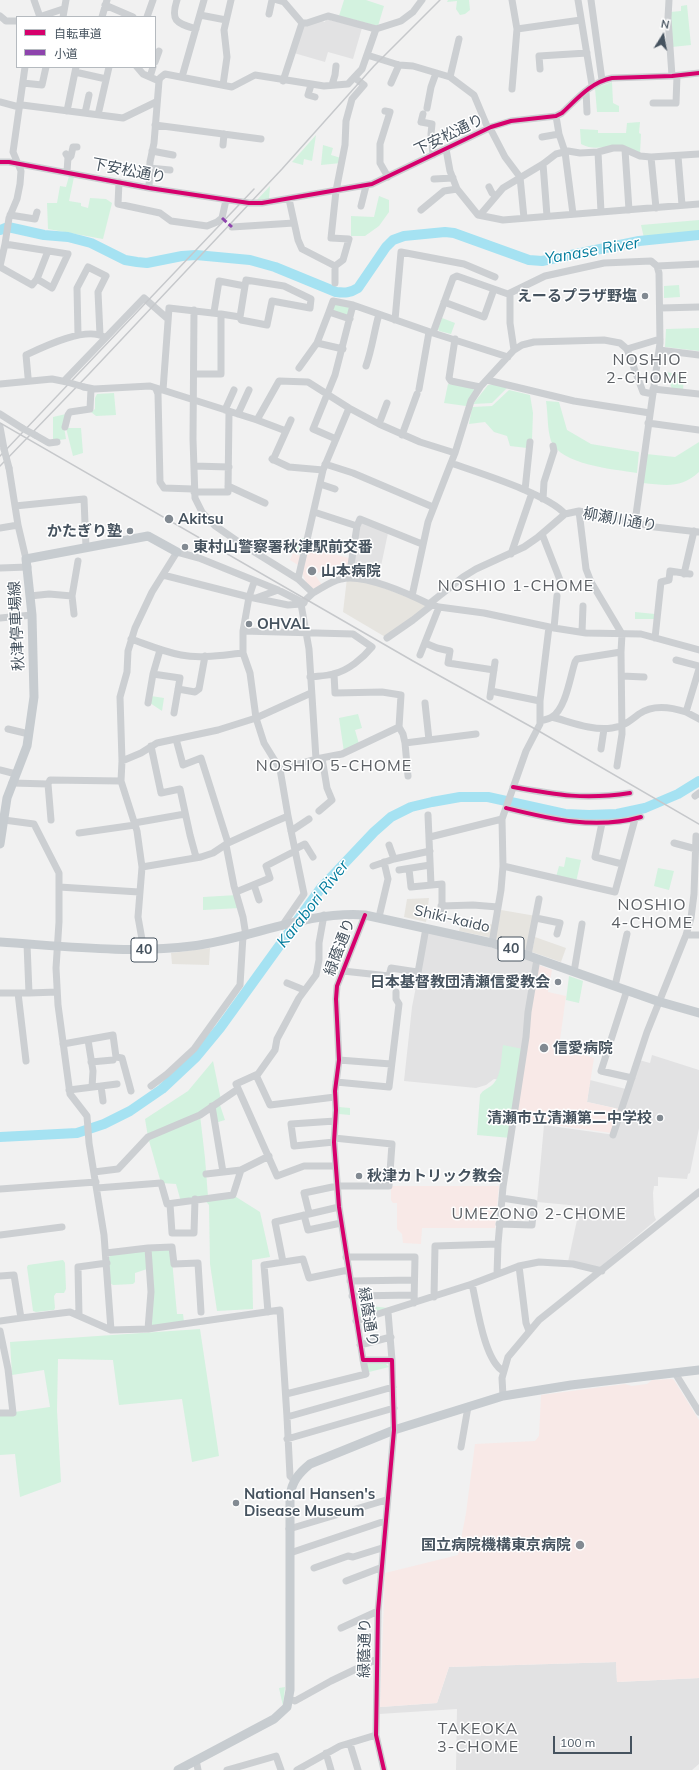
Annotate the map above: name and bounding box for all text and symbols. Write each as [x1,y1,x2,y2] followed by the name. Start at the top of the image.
[16,16,156,68] legend
[643,16,683,56] north arrow
[660,17,671,32] text: N
[54,26,102,41] text: 自転車道
[54,46,78,61] text: 小道
[411,110,487,160] street label: 下安松通り
[90,155,168,187] street label: 下安松通り
[543,233,641,269] water label: Yanase River
[517,287,637,305] place label: えーるプラザ野塩
[640,291,650,301] marker: えーるプラザ野塩
[606,350,688,388] district label: NOSHIO 2-CHOME
[582,505,658,535] street label: 柳瀬川通り
[178,510,224,528] place label: Akitsu
[163,513,175,525] marker: Akitsu
[47,522,122,540] place label: かたぎり塾
[125,526,135,536] marker: かたぎり塾
[193,538,373,556] place label: 東村山警察署秋津駅前交番
[180,542,190,552] marker: 東村山警察署秋津駅前交番
[321,562,381,580] place label: 山本病院
[306,565,318,577] marker: 山本病院
[438,576,594,596] district label: NOSHIO 1-CHOME
[6,581,28,671] street label: 秋津停車場線
[257,615,310,633] place label: OHVAL
[244,619,254,629] marker: OHVAL
[256,756,412,776] district label: NOSHIO 5-CHOME
[273,857,353,951] water label: Karabori River
[611,895,693,933] district label: NOSHIO 4-CHOME
[412,902,492,936] street label: Shiki-kaido
[321,916,359,978] street label: 緑蔭通り
[498,937,524,961] road number: 40
[131,938,157,962] road number: 40
[370,973,550,991] place label: 日本基督教団清瀬信愛教会
[553,977,563,987] marker: 日本基督教団清瀬信愛教会
[553,1039,613,1057] place label: 信愛病院
[538,1042,550,1054] marker: 信愛病院
[487,1109,652,1127] place label: 清瀬市立清瀬第二中学校
[655,1113,665,1123] marker: 清瀬市立清瀬第二中学校
[367,1167,502,1185] place label: 秋津カトリック教会
[354,1171,364,1181] marker: 秋津カトリック教会
[451,1204,627,1224] district label: UMEZONO 2-CHOME
[354,1286,382,1348] street label: 緑蔭通り
[244,1485,375,1520] place label: National Hansen's Disease Museum
[231,1498,241,1508] marker: National Hansen's Disease Museum
[421,1536,571,1554] place label: 国立病院機構東京病院
[574,1539,586,1551] marker: 国立病院機構東京病院
[355,1618,375,1678] street label: 緑蔭通り
[437,1719,519,1757] district label: TAKEOKA 3-CHOME
[555,1728,634,1754] scale bar
[560,1735,595,1750] text: 100 m

